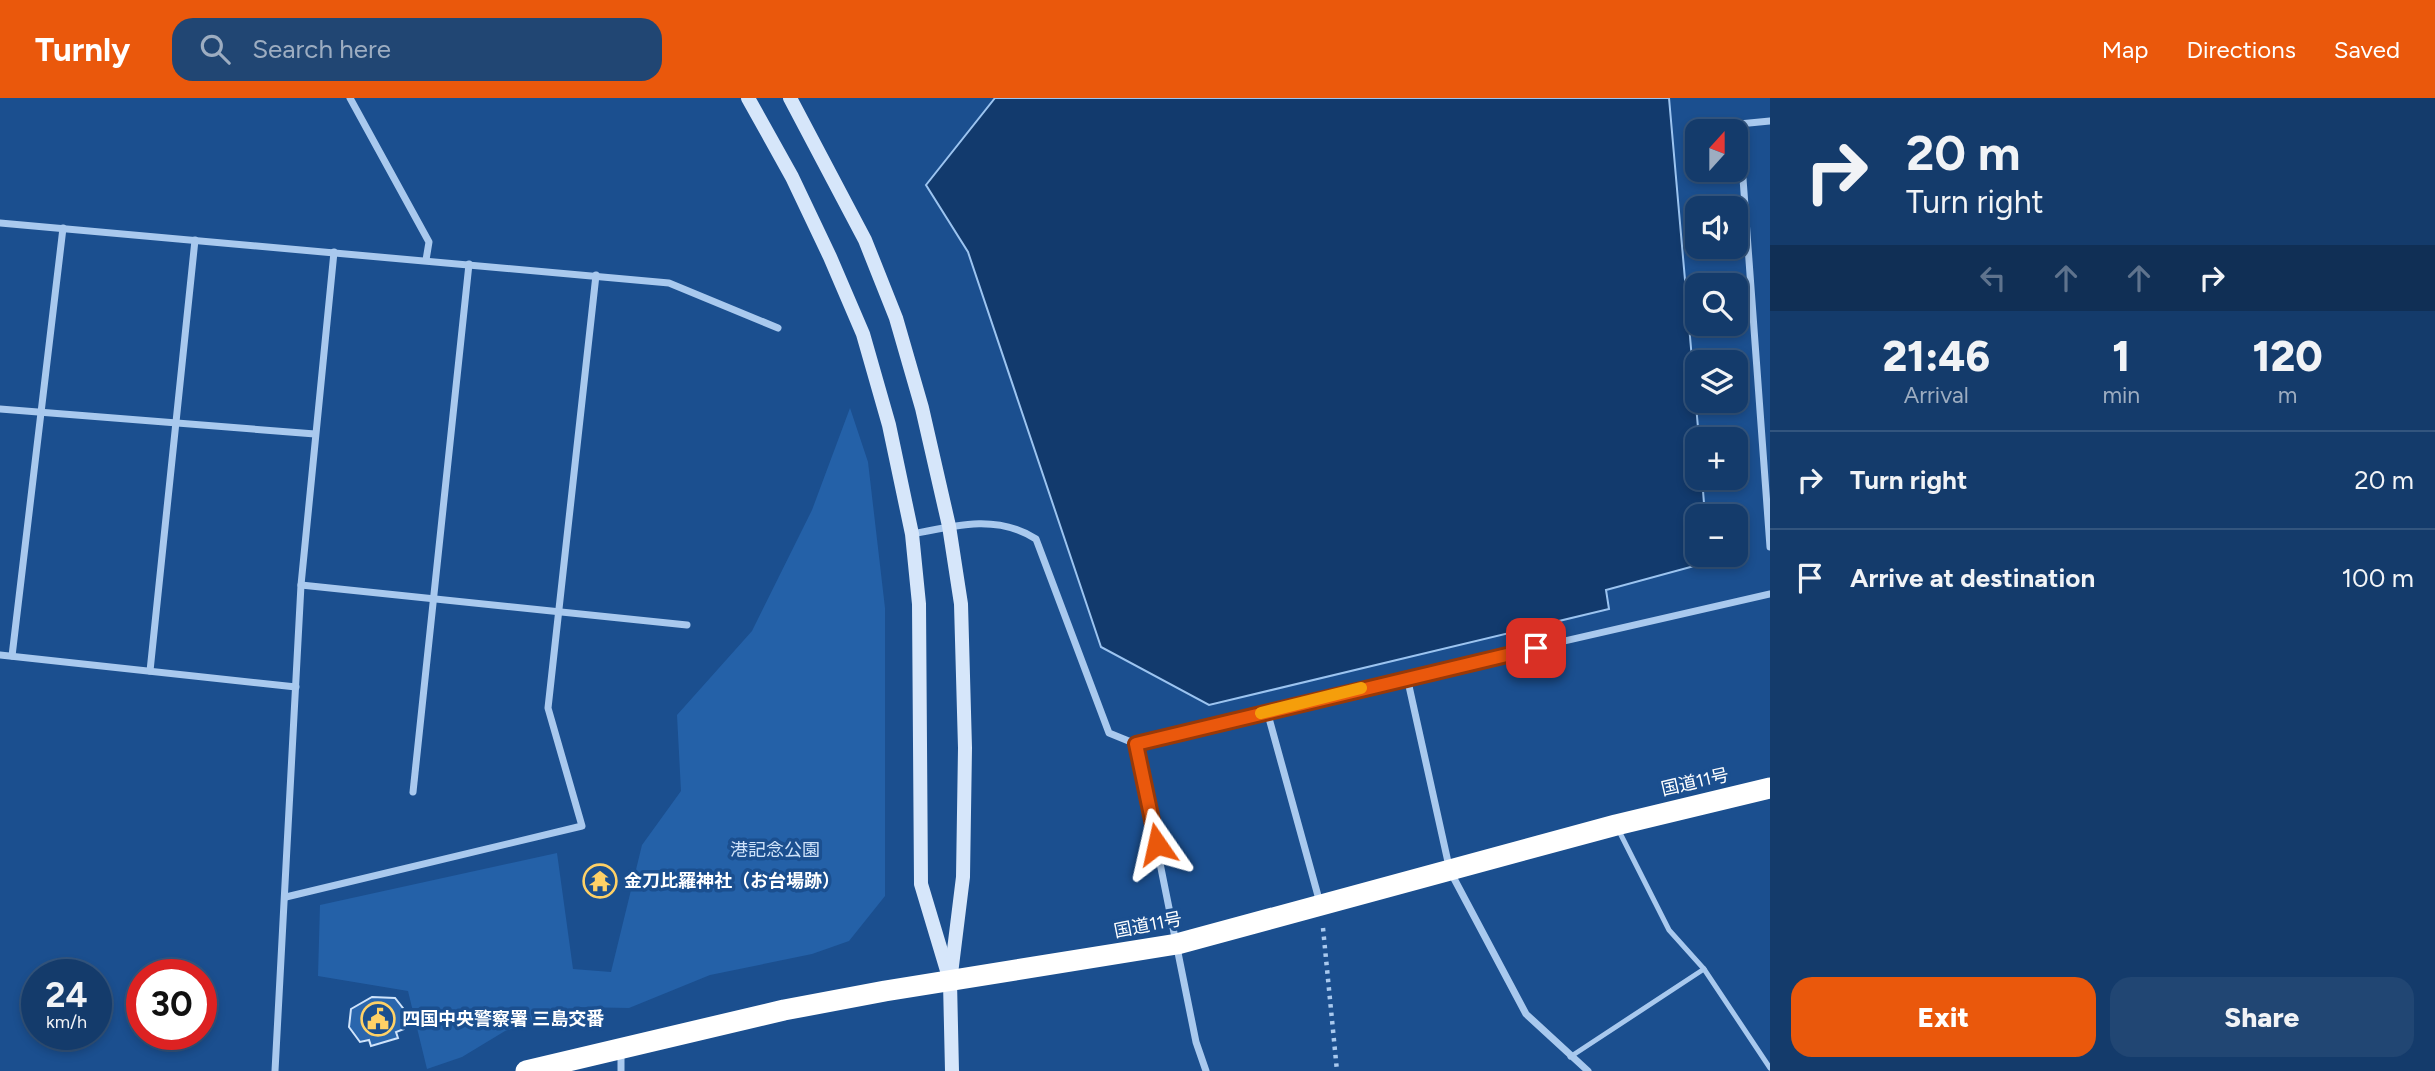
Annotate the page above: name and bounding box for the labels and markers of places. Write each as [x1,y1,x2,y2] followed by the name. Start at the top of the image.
[1506,618,1566,678] pin
[581,862,619,900] temple icon: 金刀比羅神社（お台場跡）
[624,870,840,892] place label: 金刀比羅神社（お台場跡）
[359,1000,397,1038] public building icon: 四国中央警察署 三島交番
[402,1008,604,1030] place label: 四国中央警察署 三島交番

